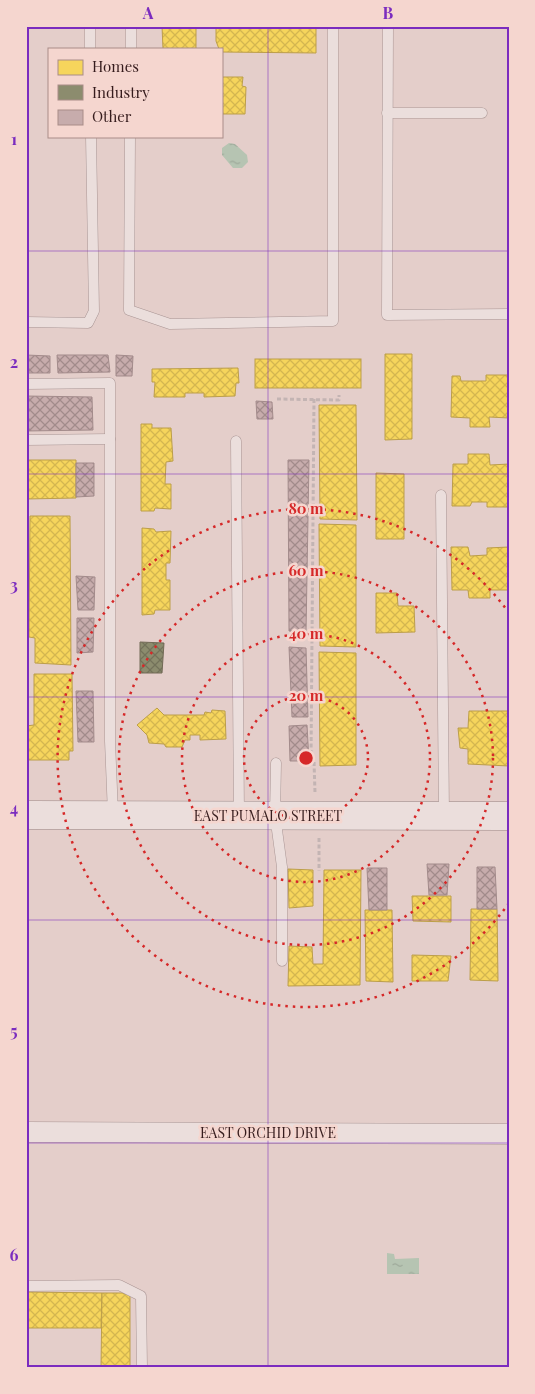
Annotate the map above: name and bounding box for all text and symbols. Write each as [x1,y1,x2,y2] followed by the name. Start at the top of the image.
[142,2,154,23] text: A
[383,2,394,23] text: B
[48,48,222,138] legend
[92,56,139,76] text: Homes
[92,82,150,102] text: Industry
[92,106,132,126] text: Other
[11,128,17,149] text: 1
[10,351,18,372] text: 2
[288,498,324,518] text: 80 m
[288,560,324,580] text: 60 m
[10,574,18,595] text: 3
[289,623,324,643] text: 40 m
[289,685,324,705] text: 20 m
[297,749,315,767] centre of rings
[10,797,18,818] text: 4
[194,806,342,825] street label: EAST PUMALO STREET
[10,1020,18,1041] text: 5
[200,1123,336,1142] street label: EAST ORCHID DRIVE
[10,1244,19,1265] text: 6

